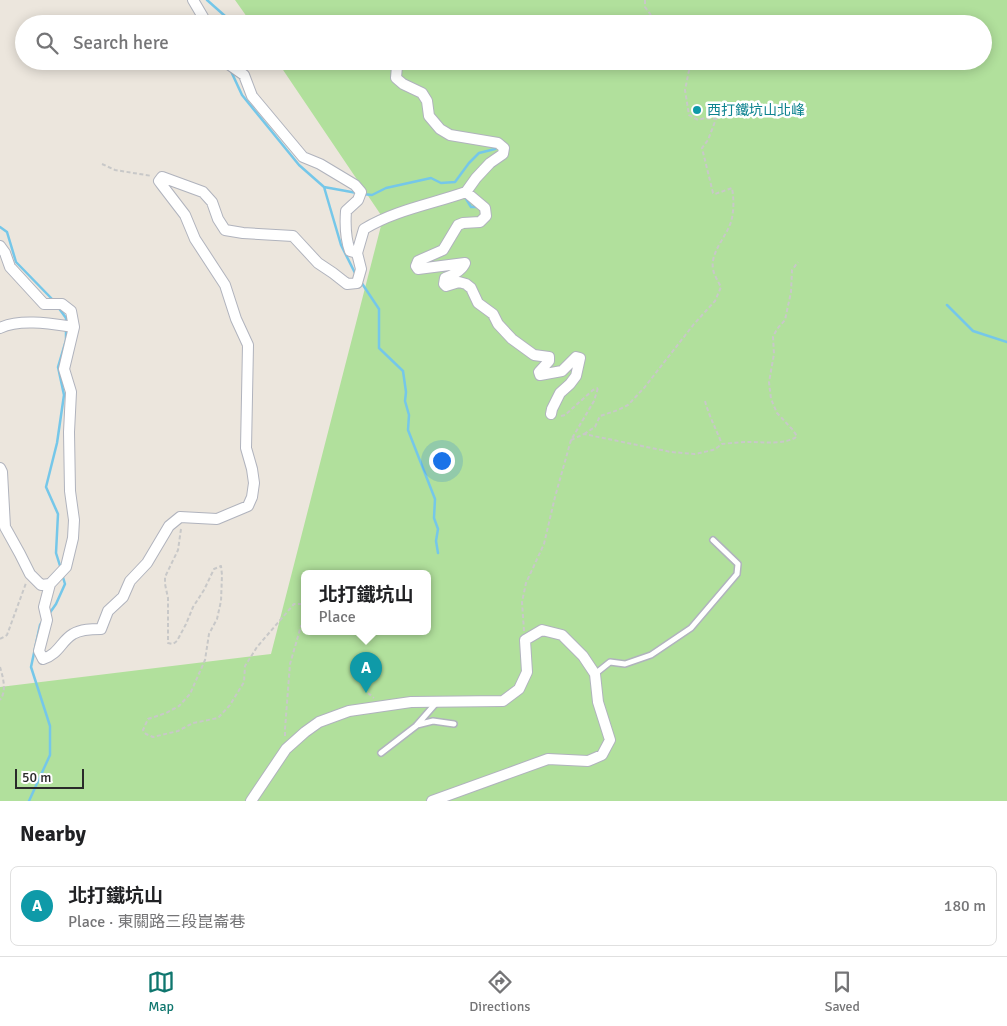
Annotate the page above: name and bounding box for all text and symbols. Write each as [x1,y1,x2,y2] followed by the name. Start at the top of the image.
[15,15,992,70] search box
[33,29,61,57] icon: search
[73,31,169,55] text: Search here
[707,102,805,119] place label: 西打鐵坑山北峰
[691,104,703,116] marker: 西打鐵坑山北峰
[429,448,455,474] your location
[301,570,431,635] popup
[318,583,414,607] text: 北打鐵坑山
[318,607,356,627] text: Place
[350,652,382,693] pin: A
[15,766,84,789] scale bar
[22,769,51,786] text: 50 m
[20,821,86,847] text: Nearby
[68,884,163,908] text: 北打鐵坑山
[32,896,42,916] text: A
[944,896,986,916] text: 180 m
[68,912,245,932] text: Place · 東關路三段崑崙巷
[147,968,175,1015] tab: Map
[469,968,530,1015] tab: Directions
[825,968,860,1015] tab: Saved

